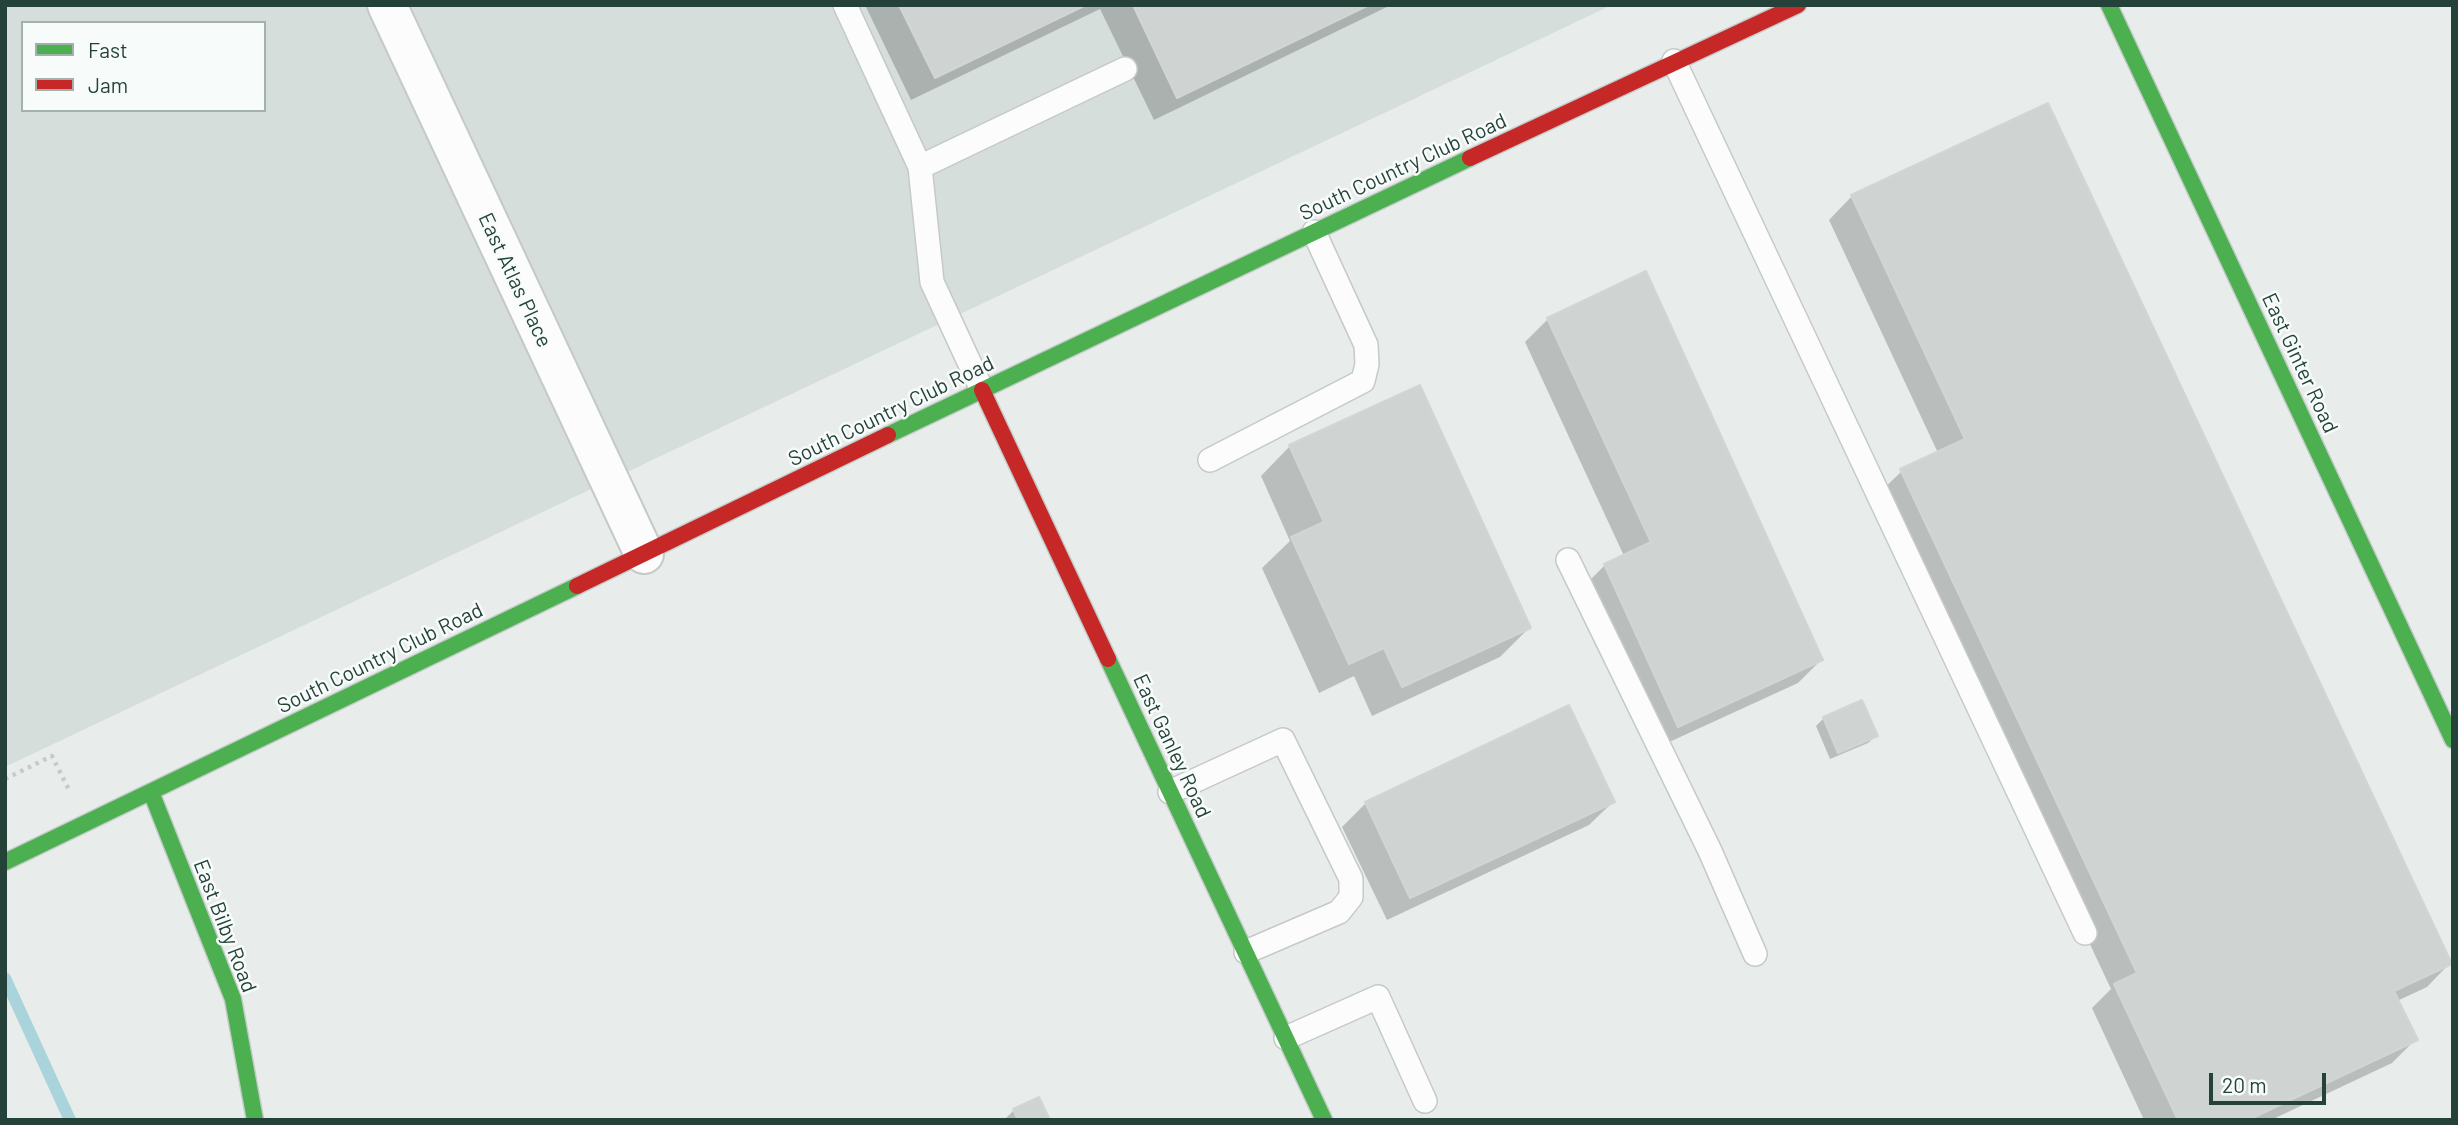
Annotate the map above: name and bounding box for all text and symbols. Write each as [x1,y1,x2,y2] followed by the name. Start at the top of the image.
[21,21,266,112] legend
[88,37,128,62] text: Fast
[88,72,128,97] text: Jam
[1295,108,1511,226] street label: South Country Club Road
[473,209,557,351] street label: East Atlas Place
[2257,289,2343,437] street label: East Ginter Road
[784,350,998,472] street label: South Country Club Road
[273,597,487,719] street label: South Country Club Road
[1128,670,1216,822] street label: East Ganley Road
[188,856,262,996] street label: East Bilby Road
[2213,1058,2330,1102] scale bar
[2222,1072,2267,1097] text: 20 m

